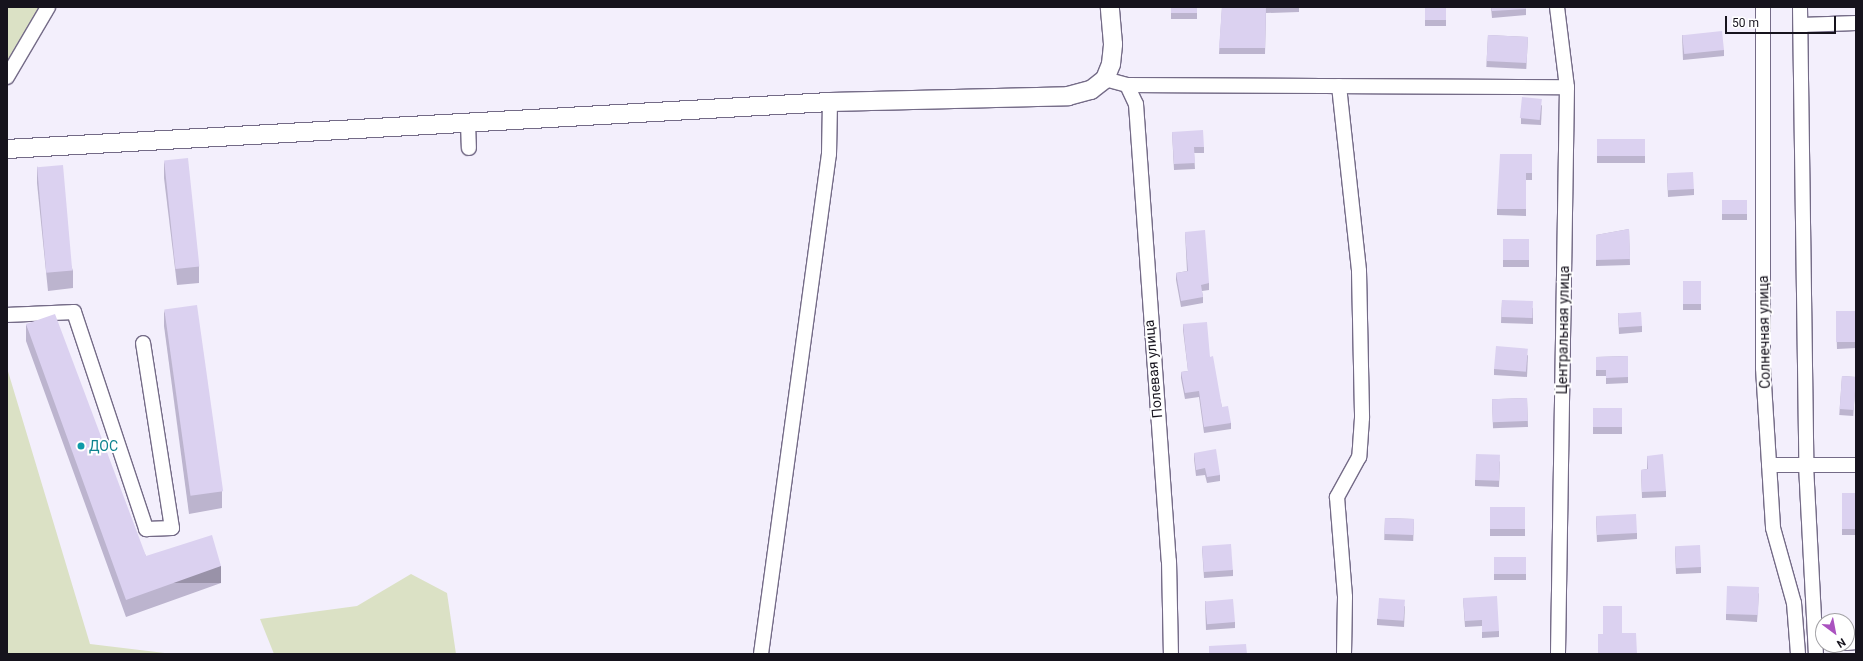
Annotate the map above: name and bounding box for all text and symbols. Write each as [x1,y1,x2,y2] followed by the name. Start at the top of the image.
[1727,8,1838,34] scale bar
[1732,16,1759,30] text: 50 m
[1553,265,1573,395] street label: Центральная улица
[1755,275,1773,389] street label: Солнечная улица
[1140,319,1166,419] street label: Полевая улица
[89,438,118,454] place label: ДОС
[76,441,86,451] marker: ДОС
[1815,613,1855,653] north arrow
[1834,635,1848,650] text: N

